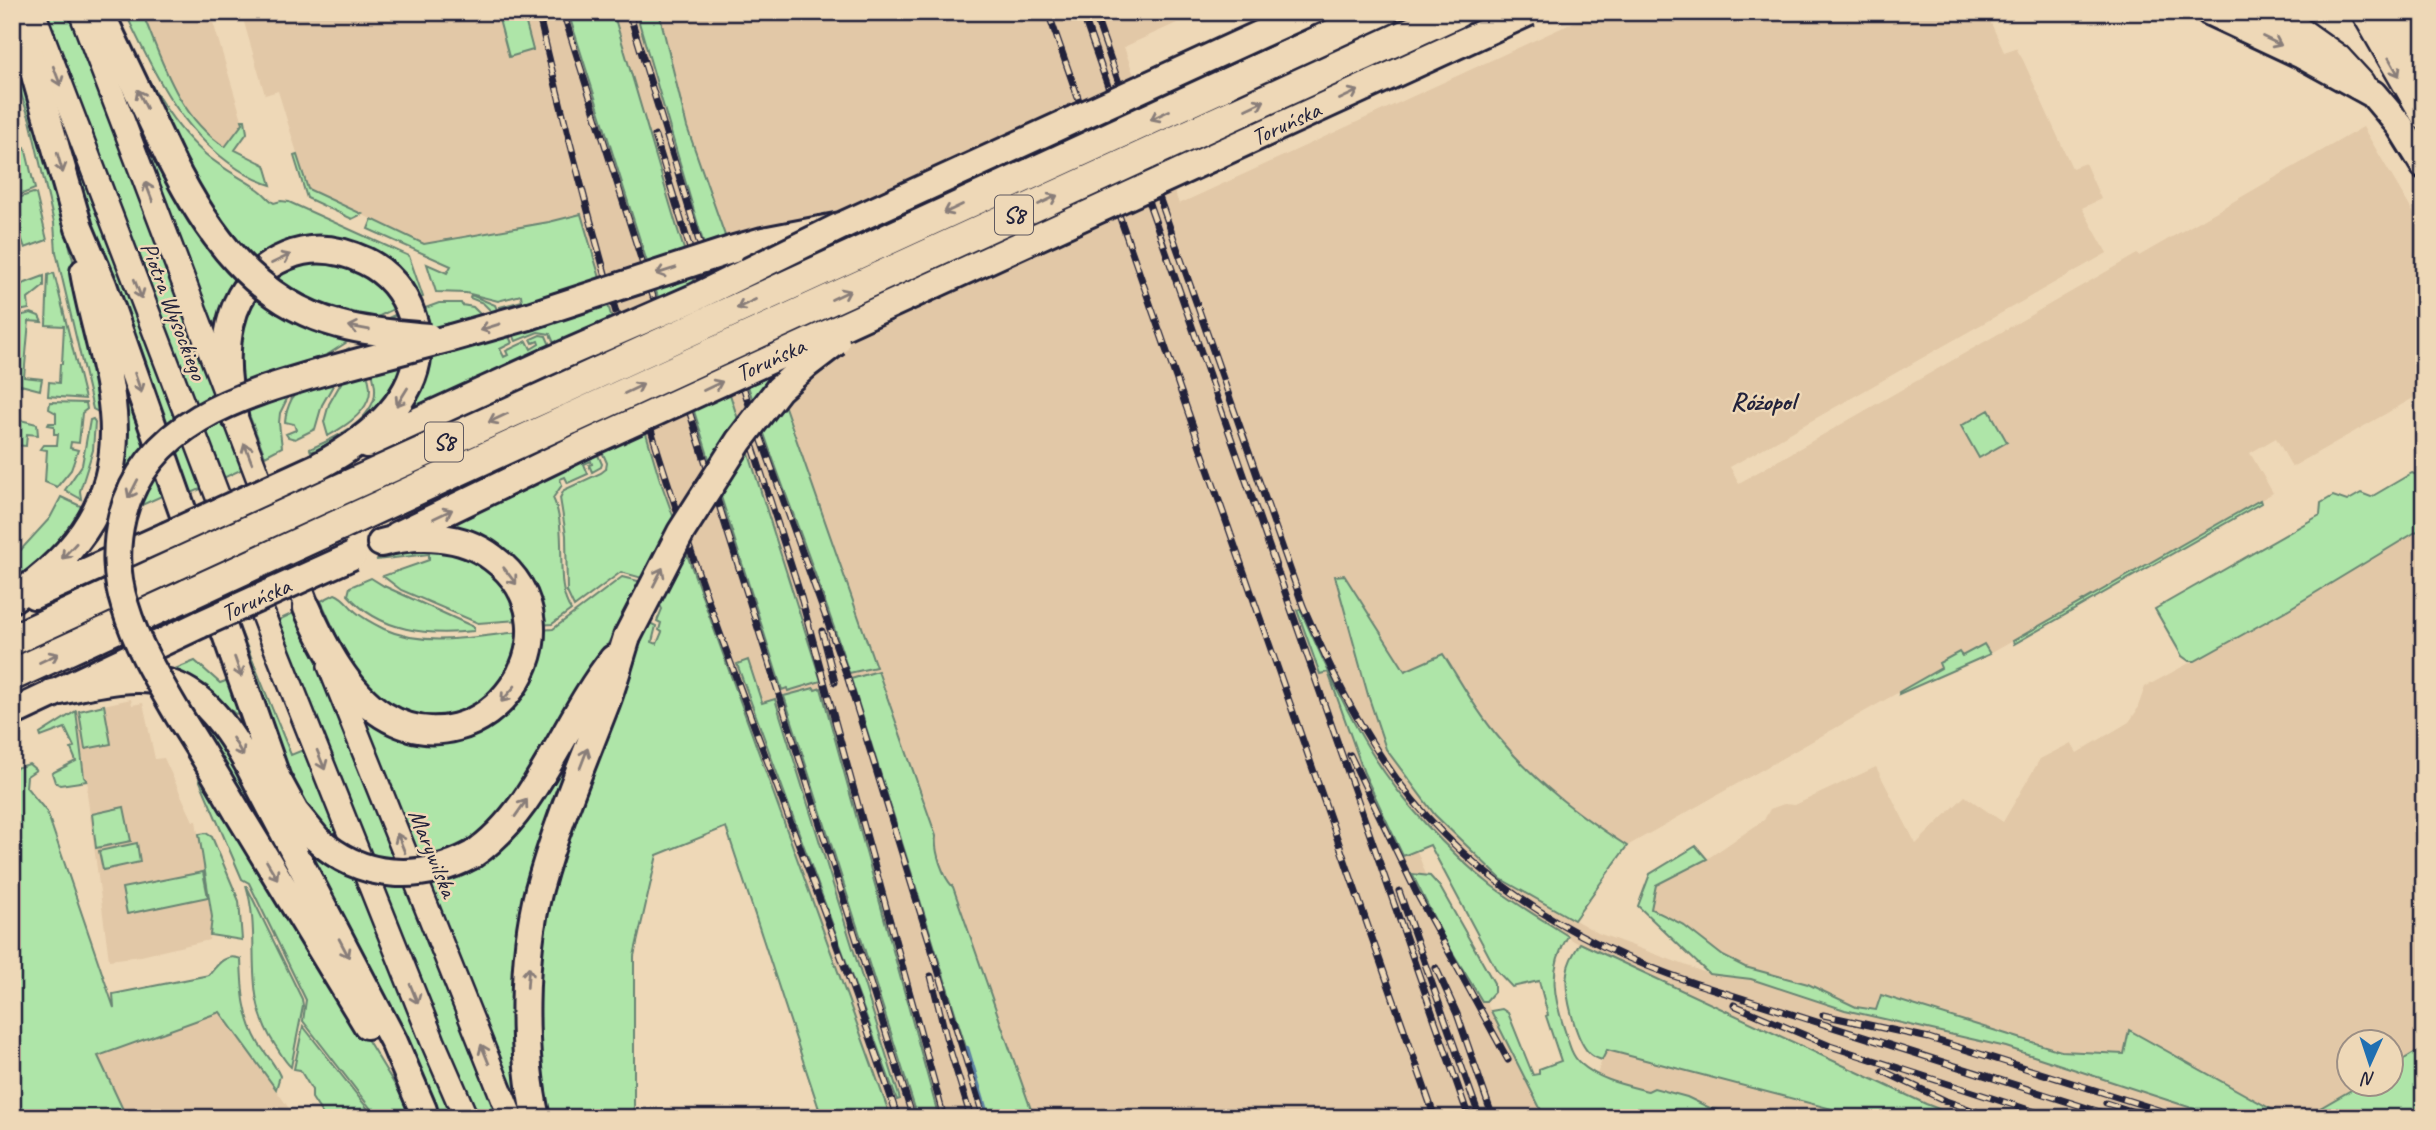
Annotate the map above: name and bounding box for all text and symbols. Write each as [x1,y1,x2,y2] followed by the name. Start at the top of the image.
[2261,35,2282,48] one-way arrow
[2387,57,2401,77] one-way arrow
[52,65,64,87] one-way arrow
[1338,88,1360,101] one-way arrow
[134,89,148,110] one-way arrow
[1246,94,1327,152] street label: Toruńska
[1243,98,1265,111] one-way arrow
[1150,108,1171,122] one-way arrow
[55,152,68,174] one-way arrow
[141,182,154,204] one-way arrow
[1037,193,1058,206] one-way arrow
[995,196,1033,234] road number: S8
[943,203,964,216] one-way arrow
[134,238,215,386] street label: Piotra Wysockiego
[270,252,291,266] one-way arrow
[655,266,677,279] one-way arrow
[132,277,145,299] one-way arrow
[830,288,851,301] one-way arrow
[736,298,757,311] one-way arrow
[348,321,371,335] one-way arrow
[479,322,501,335] one-way arrow
[731,330,811,388] street label: Toruńska
[133,372,145,394] one-way arrow
[702,379,723,392] one-way arrow
[623,382,644,396] one-way arrow
[1731,385,1800,418] district label: Różopol
[394,386,408,406] one-way arrow
[487,412,509,425] one-way arrow
[425,422,463,462] road number: S8
[241,442,253,464] one-way arrow
[126,478,140,499] one-way arrow
[432,506,453,520] one-way arrow
[61,542,78,559] one-way arrow
[503,566,517,585] one-way arrow
[652,567,666,587] one-way arrow
[216,570,297,628] street label: Toruńska
[38,651,59,664] one-way arrow
[232,656,245,678] one-way arrow
[500,685,516,703] one-way arrow
[231,736,245,756] one-way arrow
[579,747,592,769] one-way arrow
[315,749,328,770] one-way arrow
[514,799,528,818] one-way arrow
[402,805,465,903] street label: Marywilska
[393,833,406,854] one-way arrow
[266,859,280,879] one-way arrow
[338,937,352,958] one-way arrow
[521,966,534,989] one-way arrow
[408,983,421,1005] one-way arrow
[2334,1028,2404,1098] north arrow
[478,1044,491,1066] one-way arrow
[2359,1067,2376,1091] text: N

